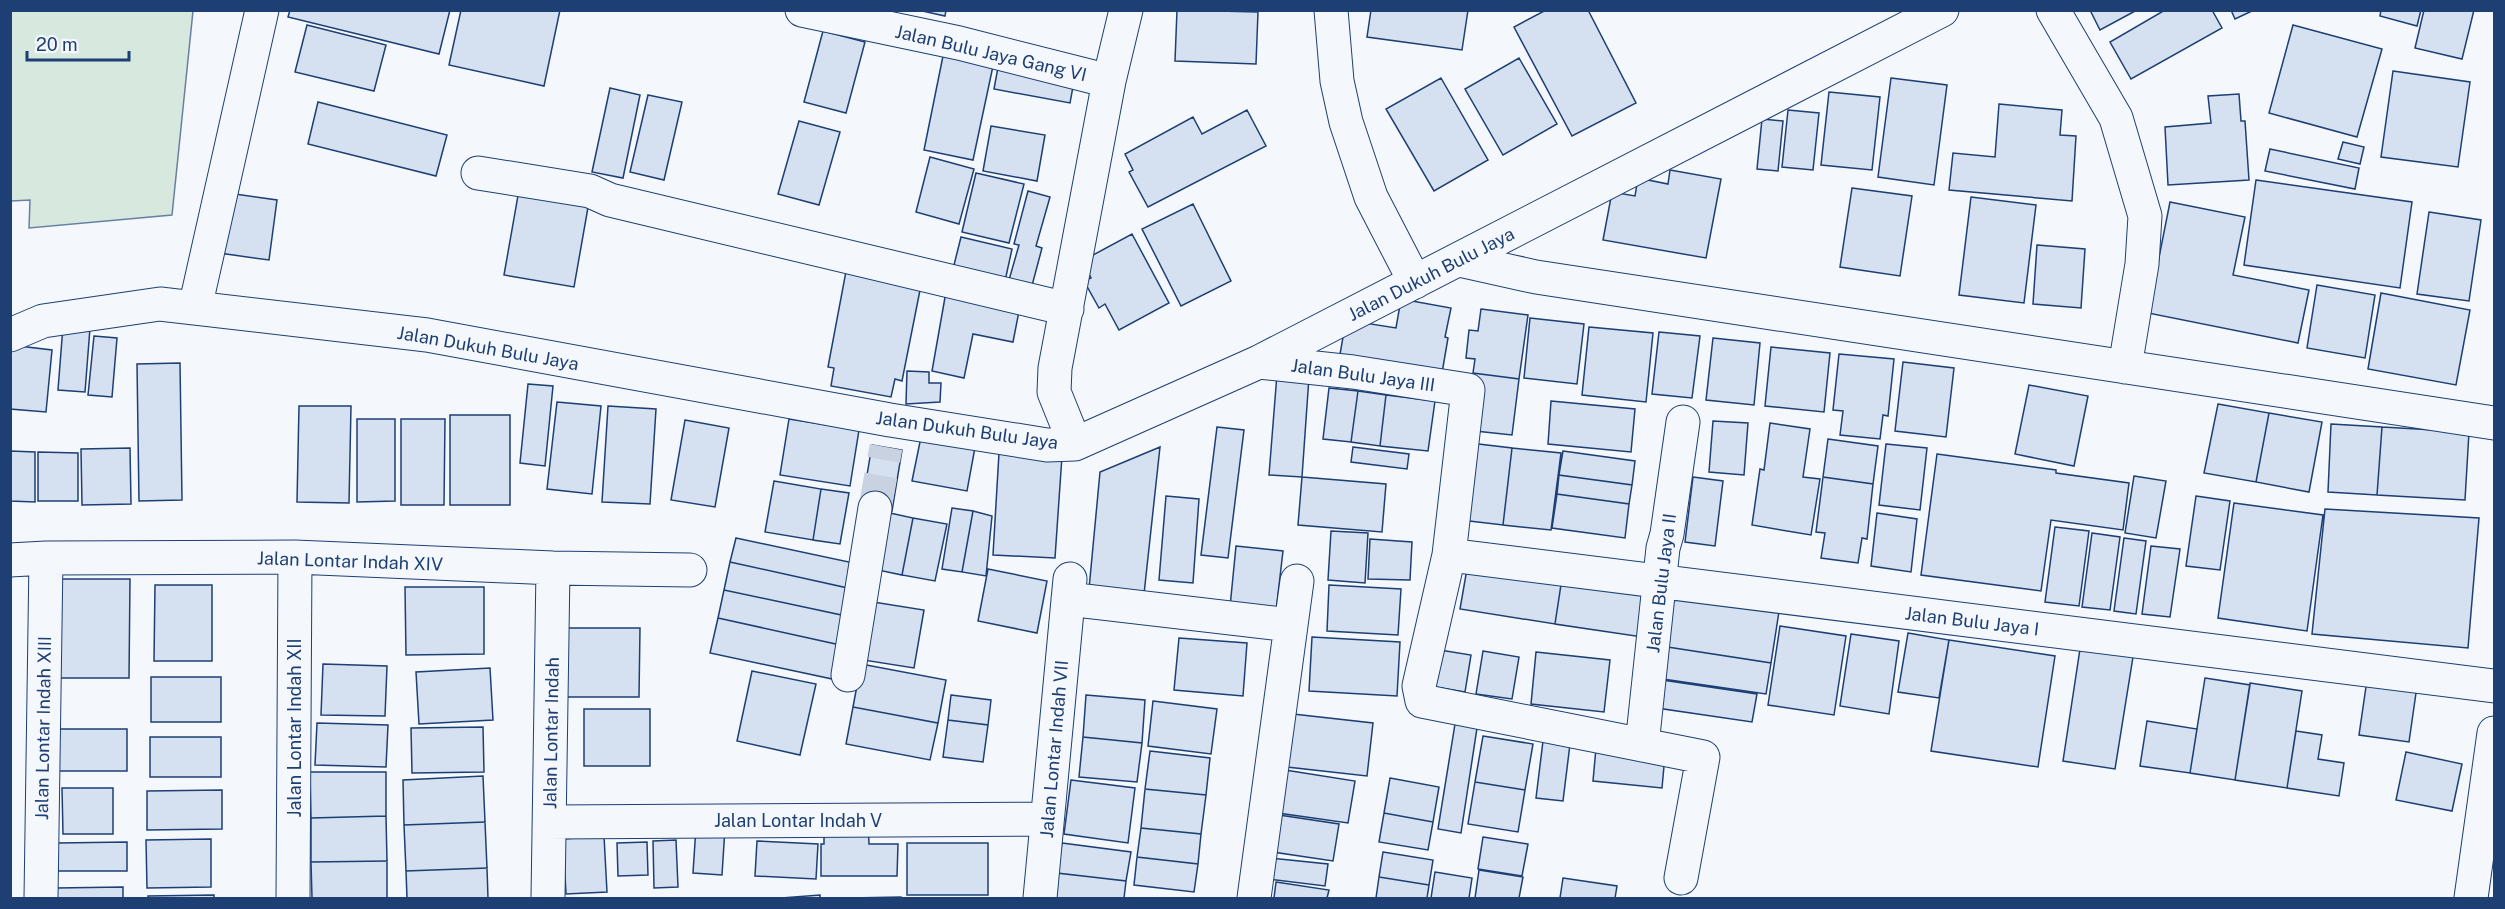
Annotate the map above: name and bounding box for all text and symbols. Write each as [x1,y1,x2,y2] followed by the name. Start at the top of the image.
[893,21,1089,85] street label: Jalan Bulu Jaya Gang VI
[27,24,129,62] scale bar
[36,34,78,55] text: 20 m
[1344,223,1518,325] street label: Jalan Dukuh Bulu Jaya
[396,322,580,374] street label: Jalan Dukuh Bulu Jaya
[1290,354,1436,396] street label: Jalan Bulu Jaya III
[874,407,1060,453] street label: Jalan Dukuh Bulu Jaya
[1642,512,1680,654] street label: Jalan Bulu Jaya II
[257,547,443,575] street label: Jalan Lontar Indah XIV
[1904,602,2040,640] street label: Jalan Bulu Jaya I
[31,636,55,820] street label: Jalan Lontar Indah XIII
[284,638,305,818] street label: Jalan Lontar Indah XII
[539,657,563,809] street label: Jalan Lontar Indah
[1036,659,1072,839] street label: Jalan Lontar Indah VII
[714,810,882,831] street label: Jalan Lontar Indah V

